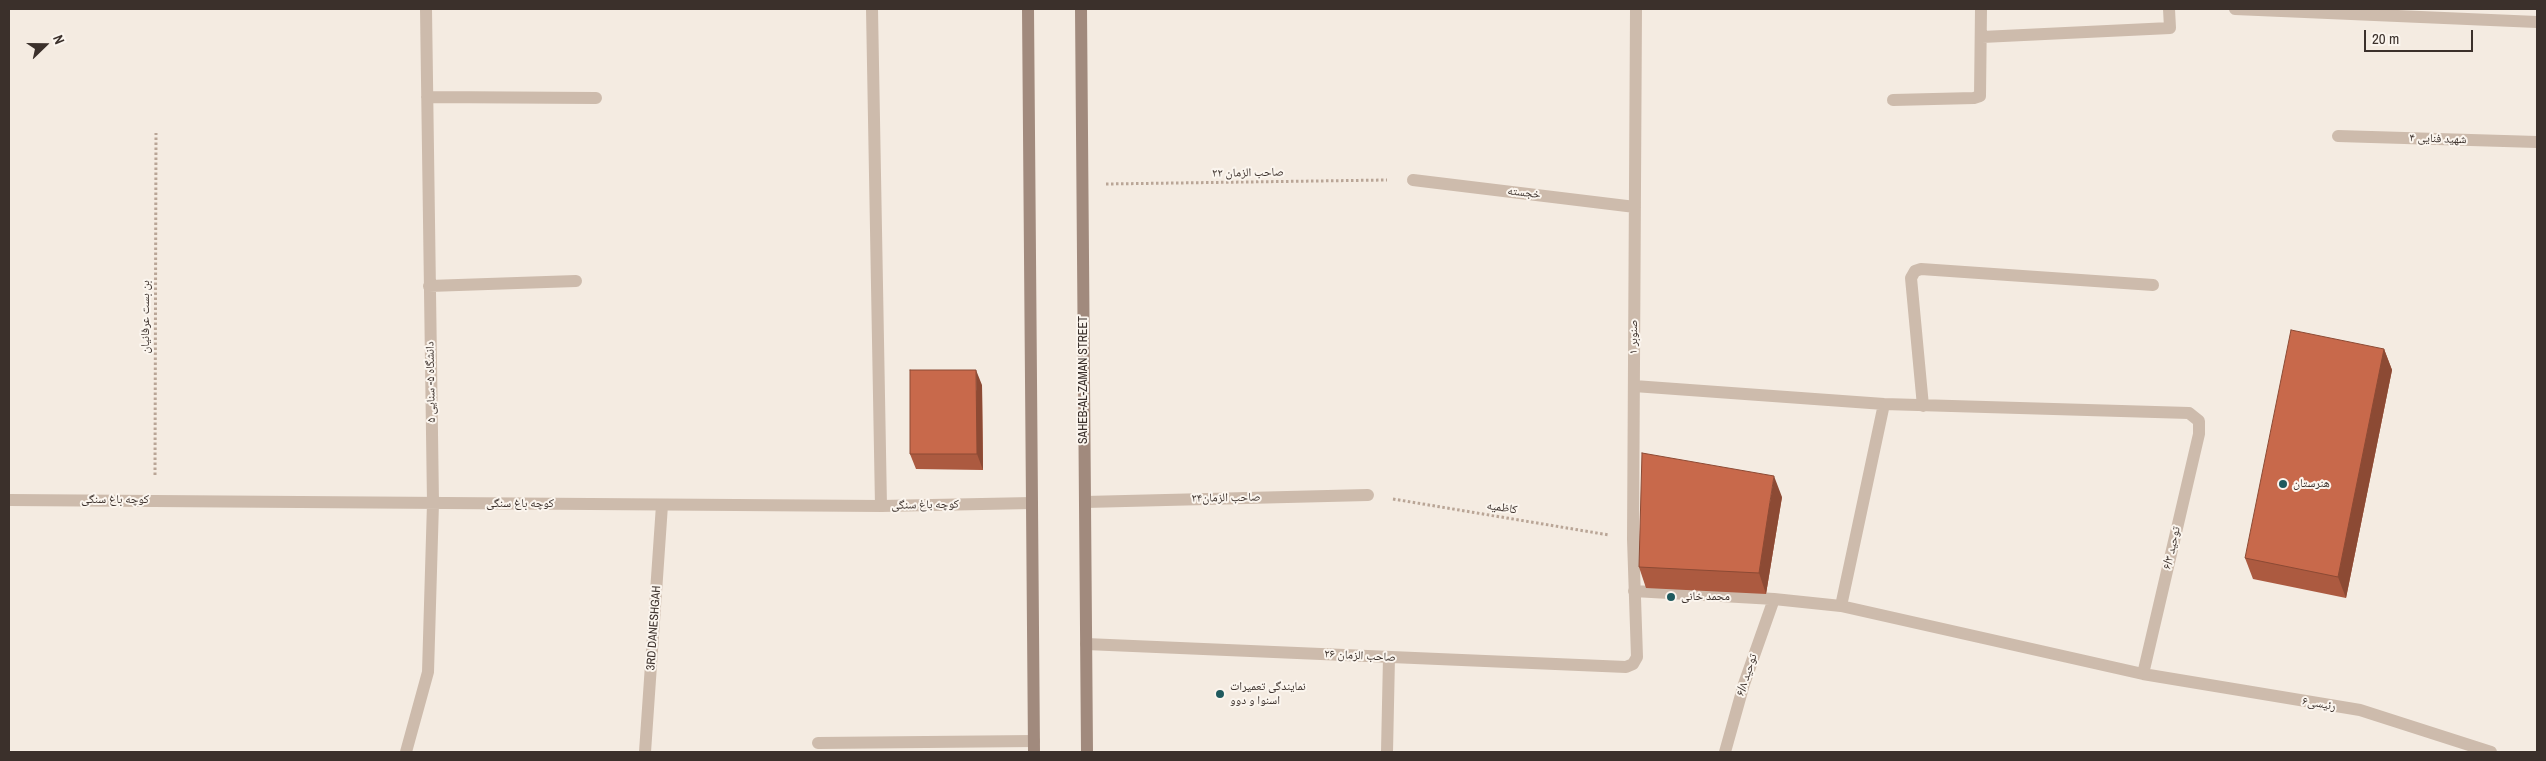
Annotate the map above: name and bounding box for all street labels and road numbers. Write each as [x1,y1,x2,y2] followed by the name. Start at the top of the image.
[2409,131,2467,147] street label: شهید فنایی ۴
[1212,165,1284,181] street label: صاحب الزمان ۲۲
[1507,184,1541,202] street label: خجسته
[139,280,153,354] street label: بن بست عرفانیان
[1077,316,1091,444] street label: SAHEB-AL-ZAMAN STREET
[1627,320,1641,354] street label: صنوبر ۱
[423,341,439,423] street label: دانشگاه ۵- سنایی ۵
[1191,490,1261,506] street label: صاحب الزمان۲۴
[81,493,149,507] street label: کوچه باغ سنگی
[486,497,554,511] street label: کوچه باغ سنگی
[891,497,959,513] street label: کوچه باغ سنگی
[1486,498,1518,518] street label: کاظمیه
[2160,525,2184,571] street label: توحید ۶/۳
[644,585,664,671] street label: 3RD DANESHGAH
[1324,647,1396,665] street label: صاحب الزمان ۲۶
[1733,652,1761,698] street label: توحید ۶/۸
[2301,694,2337,714] street label: رئیسی۶

